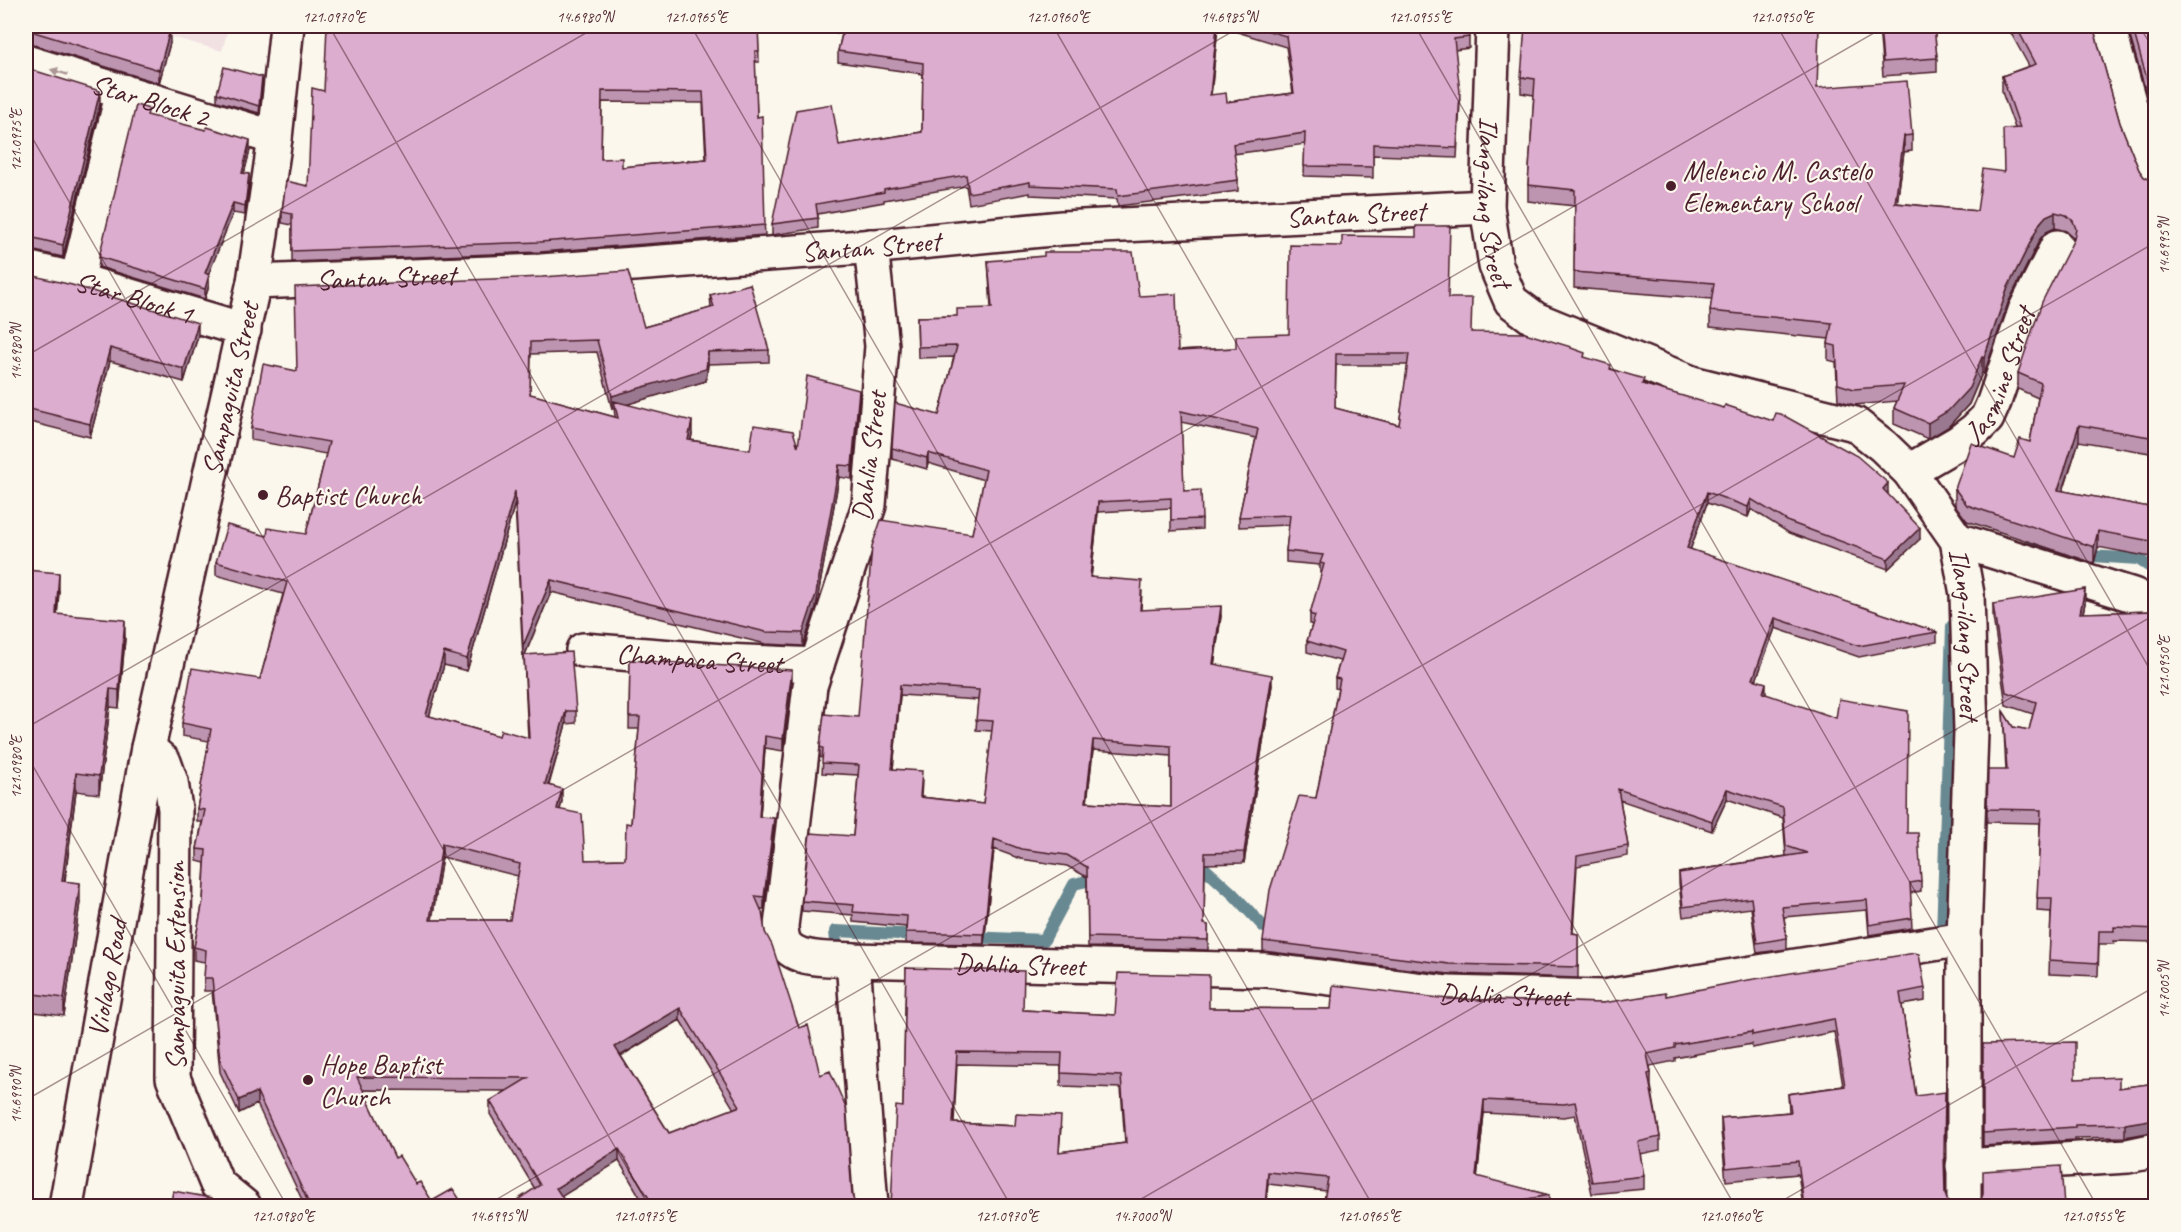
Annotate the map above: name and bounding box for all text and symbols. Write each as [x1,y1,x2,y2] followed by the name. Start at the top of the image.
[303,8,367,27] text: 121.0970°E
[557,8,616,27] text: 14.6980°N
[665,8,729,27] text: 121.0965°E
[1027,8,1091,27] text: 121.0960°E
[1201,8,1260,27] text: 14.6985°N
[1389,8,1453,27] text: 121.0955°E
[1751,8,1815,27] text: 121.0950°E
[87,66,216,135] street label: Star Block 2
[50,67,68,76] one-way arrow
[7,107,26,171] text: 121.0975°E
[1469,116,1522,297] street label: Ilang-ilang Street
[1683,153,1874,220] place label: Melencio M. Castelo Elementary School
[1664,179,1678,193] marker: Melencio M. Castelo Elementary School
[1285,192,1430,234] street label: Santan Street
[2155,215,2174,274] text: 14.6995°N
[800,222,946,269] street label: Santan Street
[316,257,460,297] street label: Santan Street
[71,263,198,332] street label: Star Block 1
[193,296,267,478] street label: Sampaguita Street
[1956,299,2044,450] street label: Jasmine Street
[7,321,26,380] text: 14.6980°N
[844,387,895,523] street label: Dahlia Street
[275,478,423,513] place label: Baptist Church
[256,488,270,502] marker: Baptist Church
[1941,545,1988,724] street label: Ilang-ilang Street
[2155,634,2174,698] text: 121.0950°E
[615,635,786,681] street label: Champaca Street
[7,734,26,798] text: 121.0980°E
[158,860,193,1070] street label: Sampaguita Extension
[79,912,135,1039] street label: Violago Road
[955,945,1088,983] street label: Dahlia Street
[2155,959,2174,1018] text: 14.7005°N
[1437,975,1573,1014] street label: Dahlia Street
[320,1047,445,1114] place label: Hope Baptist Church
[7,1064,26,1123] text: 14.6990°N
[301,1073,315,1087] marker: Hope Baptist Church
[252,1207,316,1226] text: 121.0980°E
[470,1207,529,1226] text: 14.6995°N
[614,1207,678,1226] text: 121.0975°E
[976,1207,1040,1226] text: 121.0970°E
[1114,1207,1173,1226] text: 14.7000°N
[1338,1207,1402,1226] text: 121.0965°E
[1700,1207,1764,1226] text: 121.0960°E
[2062,1207,2126,1226] text: 121.0955°E

